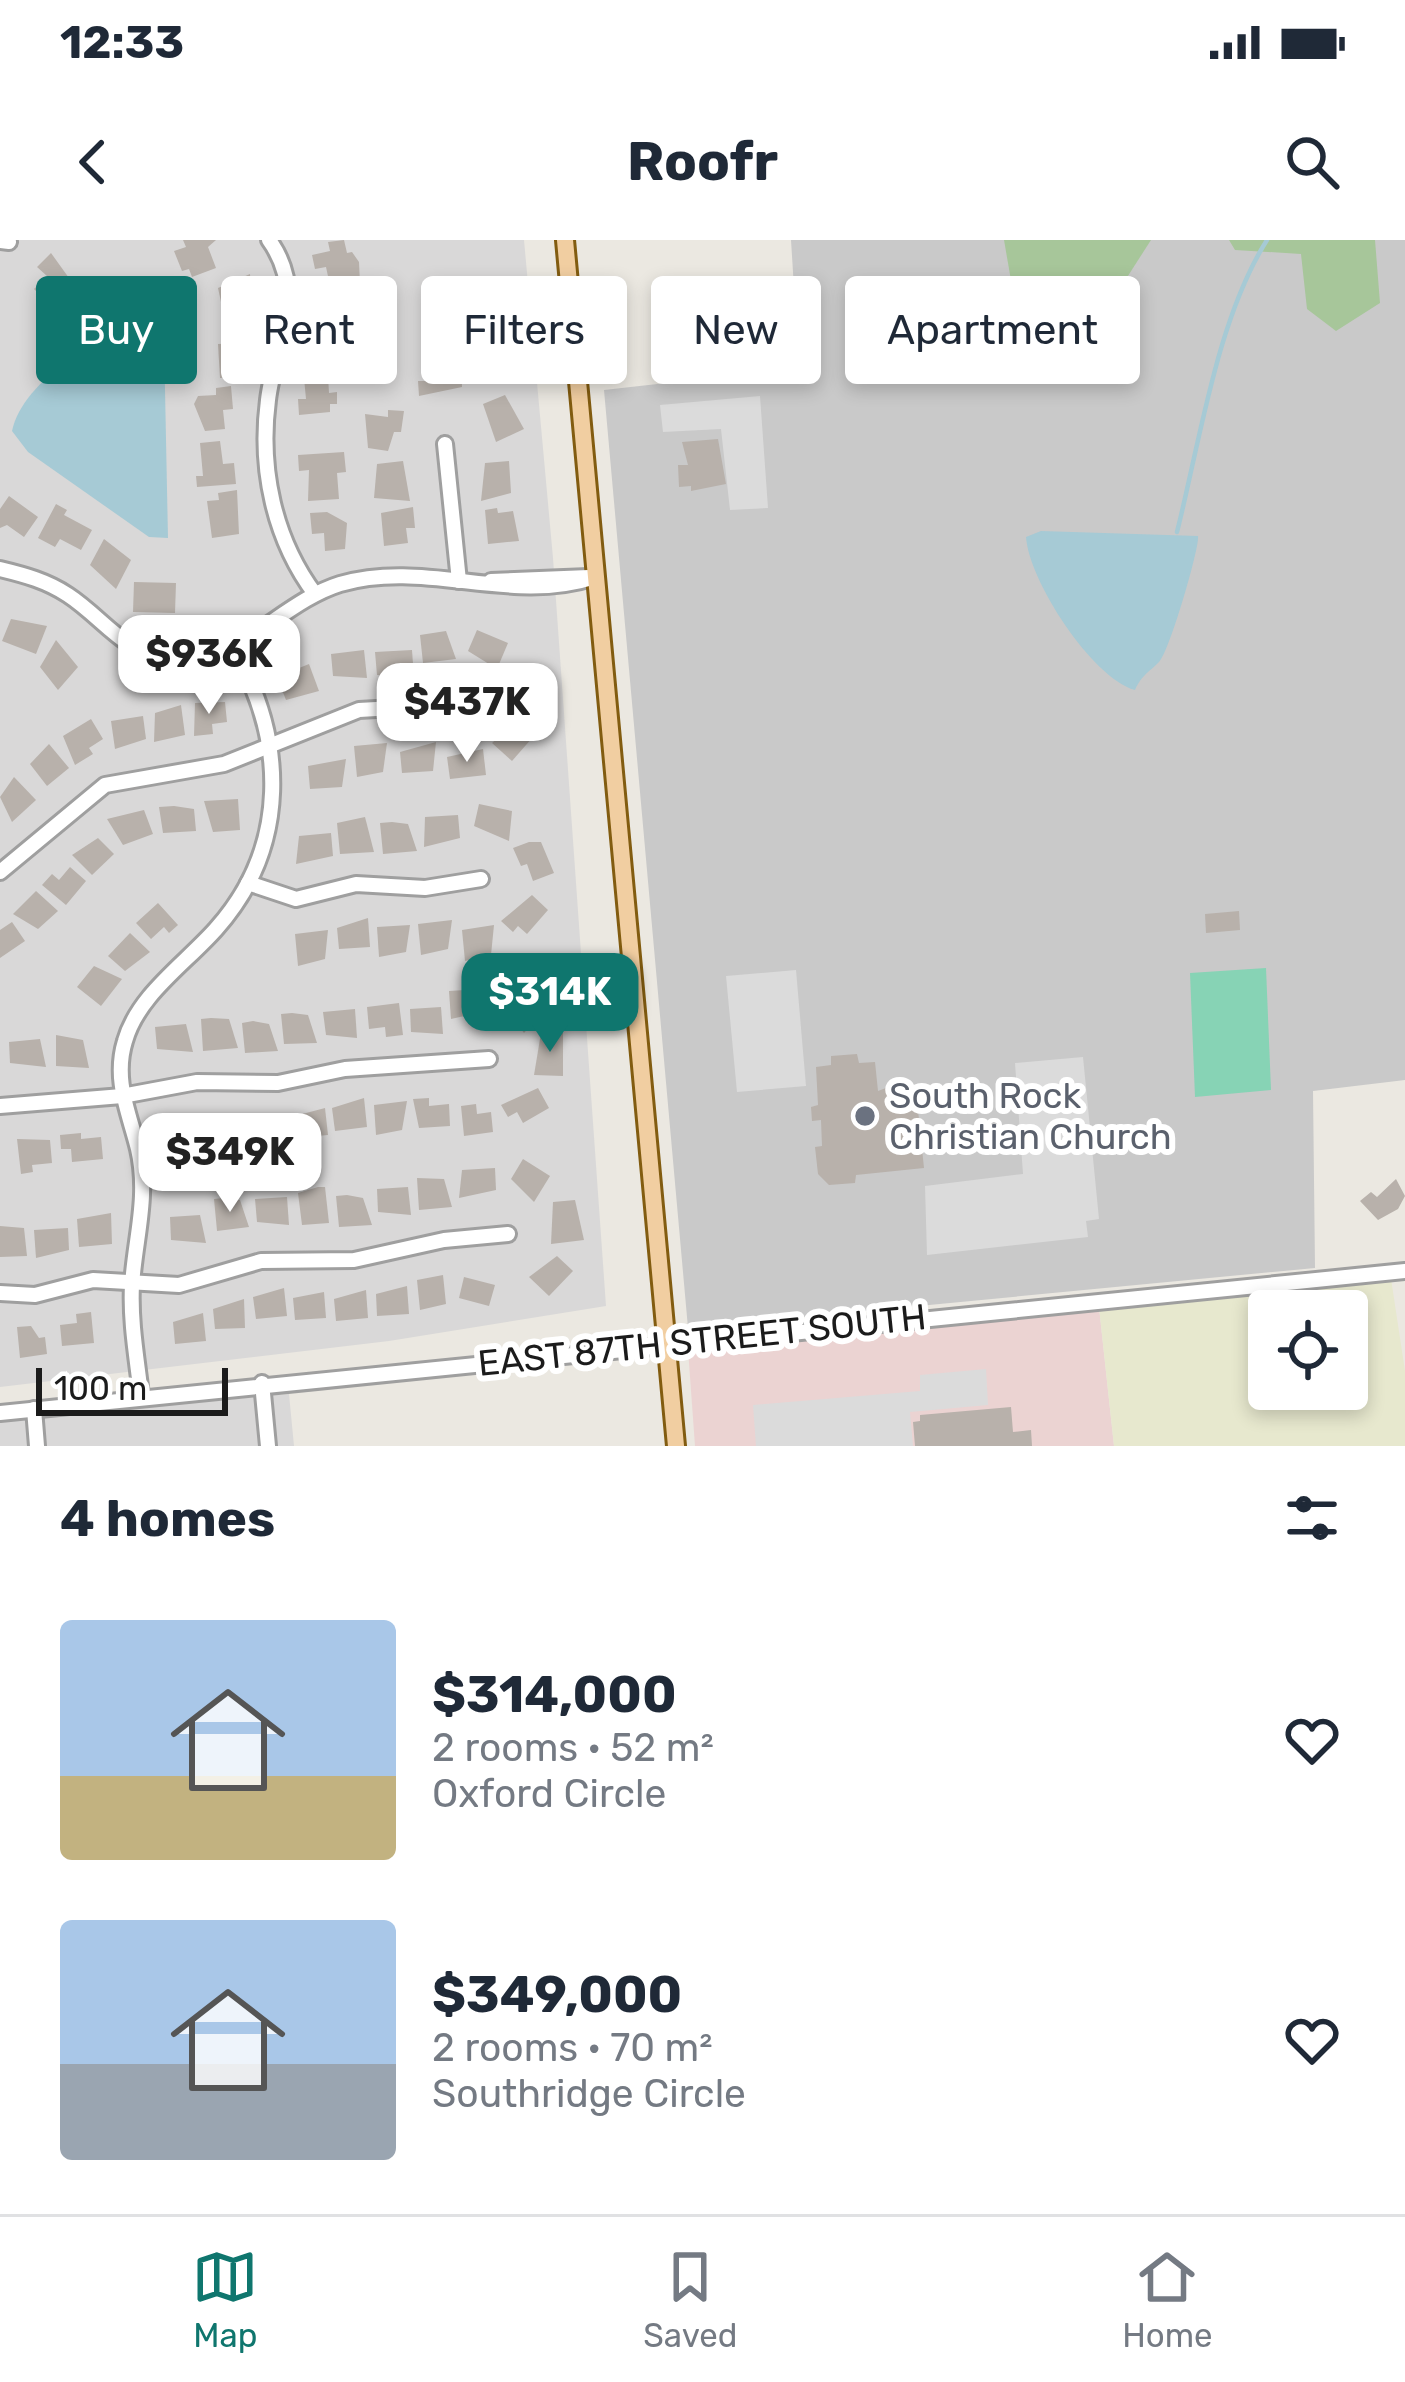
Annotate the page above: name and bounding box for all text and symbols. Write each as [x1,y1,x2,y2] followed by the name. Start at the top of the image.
[60,16,184,69] text: 12:33
[60,129,126,195] icon: back
[1279,129,1345,195] icon: search
[627,130,778,194] text: Roofr
[36,276,197,384] chip: Buy
[221,276,397,384] chip: Rent
[421,276,627,384] chip: Filters
[651,276,821,384] chip: New
[845,276,1140,384] chip: Apartment
[125,615,293,717] pin: $936K
[145,631,273,677] text: $936K
[383,663,551,765] pin: $437K
[404,679,530,725] text: $437K
[466,953,634,1055] pin: $314K
[488,969,612,1015] text: $314K
[889,1074,1172,1158] place label: South Rock Christian Church
[852,1103,878,1129] marker: South Rock Christian Church
[146,1113,314,1215] pin: $349K
[165,1129,295,1175] text: $349K
[1248,1290,1368,1410] map controls
[1248,1290,1368,1410] button: locate
[476,1295,928,1385] street label: EAST 87TH STREET SOUTH
[36,1362,228,1415] scale bar
[54,1369,147,1408] text: 100 m
[1279,1485,1345,1551] icon: filters
[60,1488,275,1549] text: 4 homes
[432,1664,677,1725] text: $314,000
[156,1668,300,1812] icon: home
[1279,1707,1345,1773] icon: heart
[432,1725,714,1771] text: 2 rooms · 52 m²
[432,1771,666,1817] text: Oxford Circle
[432,1964,682,2025] text: $349,000
[156,1968,300,2112] icon: home
[1279,2007,1345,2073] icon: heart
[432,2025,713,2071] text: 2 rooms · 70 m²
[432,2071,746,2117] text: Southridge Circle
[192,2244,258,2355] tab: Map
[643,2244,737,2355] tab: Saved
[1122,2244,1213,2355] tab: Home

